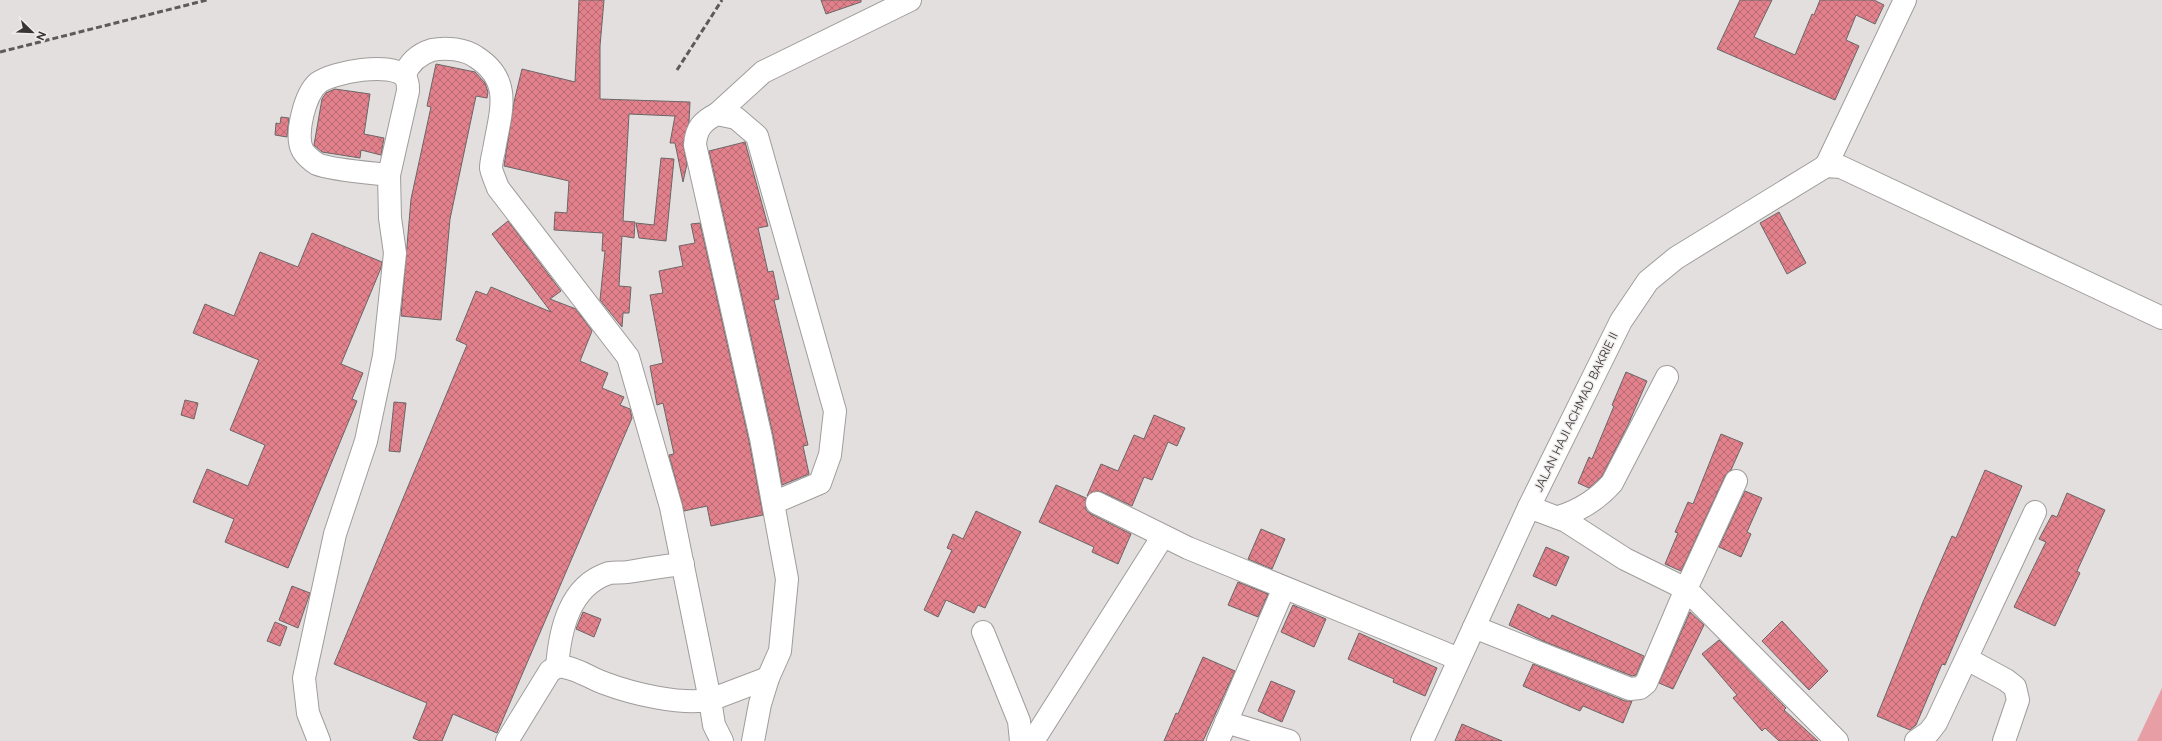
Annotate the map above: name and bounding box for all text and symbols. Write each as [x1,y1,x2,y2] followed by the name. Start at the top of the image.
[12,12,52,52] north arrow
[33,29,48,42] text: N
[1531,330,1621,494] street label: JALAN HAJI ACHMAD BAKRIE II

